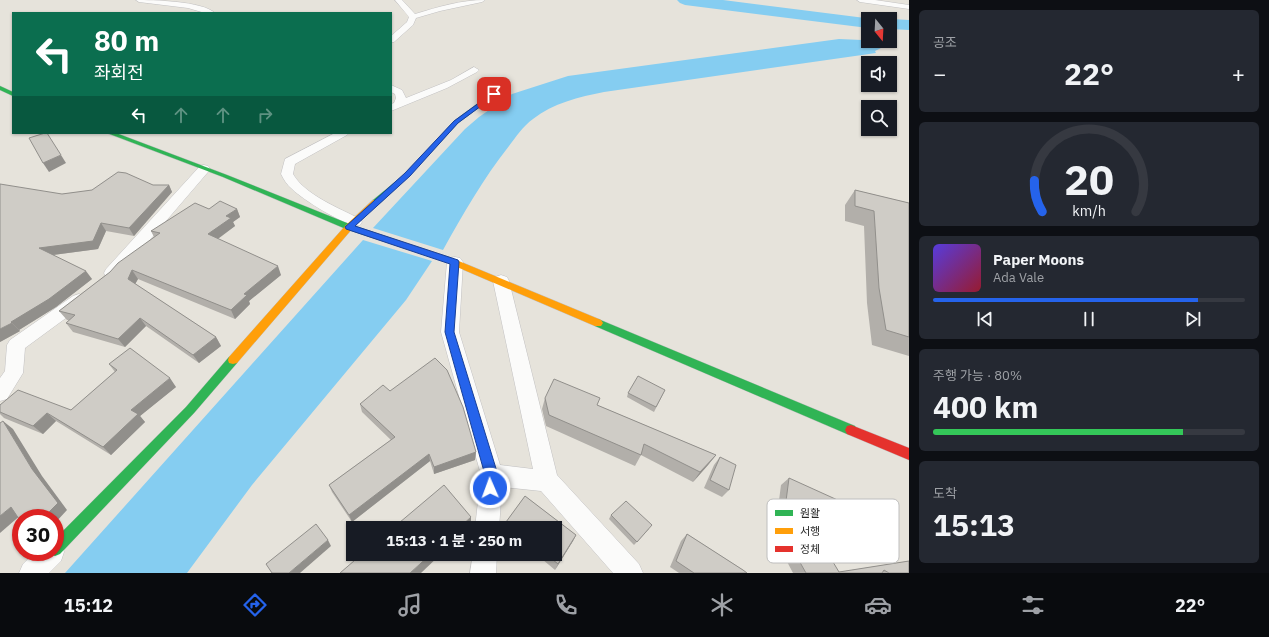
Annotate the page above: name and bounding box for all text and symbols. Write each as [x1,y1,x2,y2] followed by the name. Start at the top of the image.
[861,12,897,48] north arrow
[861,12,897,136] map controls
[94,22,159,59] text: 80 m
[28,28,80,80] icon: left
[933,34,957,51] text: 공조
[1064,54,1114,93] text: 22°
[861,56,897,92] button: sound
[933,59,946,88] text: −
[1232,59,1245,88] text: +
[94,61,144,84] text: 좌회전
[477,77,511,111] pin
[483,83,505,105] icon: arrive
[861,100,897,136] button: search
[128,104,150,126] icon: left
[170,104,192,126] icon: ahead
[212,104,234,126] icon: ahead
[254,104,276,126] icon: right
[1064,152,1114,206] text: 20
[1072,201,1106,220] text: km/h
[993,250,1084,269] text: Paper Moons
[993,269,1044,286] text: Ada Vale
[974,308,996,330] icon: previous
[1078,308,1100,330] icon: pause
[1182,308,1204,330] icon: next
[933,367,1022,384] text: 주행 가능 · 80%
[933,387,1038,426] text: 400 km
[469,467,511,509] position arrow
[933,485,957,502] text: 도착
[767,499,899,563] legend
[933,505,1015,544] text: 15:13
[800,506,820,520] text: 원활
[12,509,64,561] speed limit sign: 30
[800,524,820,538] text: 서행
[386,531,522,550] text: 15:13 · 1 분 · 250 m
[800,542,820,556] text: 정체
[241,591,269,619] icon: directions
[396,591,424,619] icon: music
[552,591,580,619] icon: phone
[708,591,736,619] icon: climate
[864,591,892,619] icon: car
[1019,591,1047,619] icon: filters
[64,594,113,617] text: 15:12
[1175,594,1205,617] text: 22°

